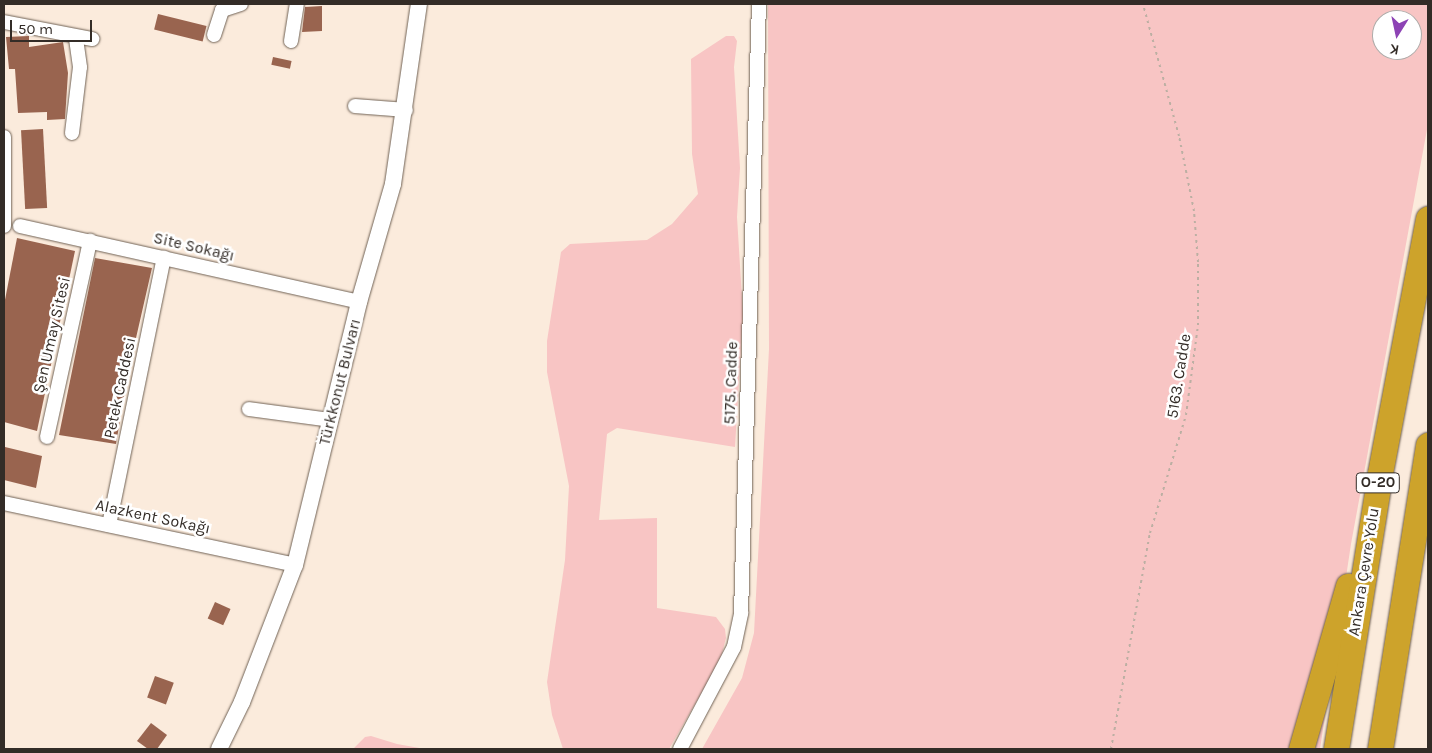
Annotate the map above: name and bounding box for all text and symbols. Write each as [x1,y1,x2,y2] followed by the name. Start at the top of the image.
[12,10,95,42] scale bar
[1372,10,1422,60] north arrow
[18,20,53,38] text: 50 m
[1388,40,1400,58] text: K
[152,228,236,266] street label: Site Sokağı
[29,275,75,395] street label: Şen Umay Sitesi
[315,317,365,447] street label: Türkkonut Bulvarı
[1163,332,1195,420] street label: 5163. Cadde
[100,336,140,440] street label: Petek Caddesi
[720,341,742,425] street label: 5175. Cadde
[1356,470,1400,496] road number: O-20
[94,495,212,539] street label: Alazkent Sokağı
[1344,507,1384,637] street label: Ankara Çevre Yolu

